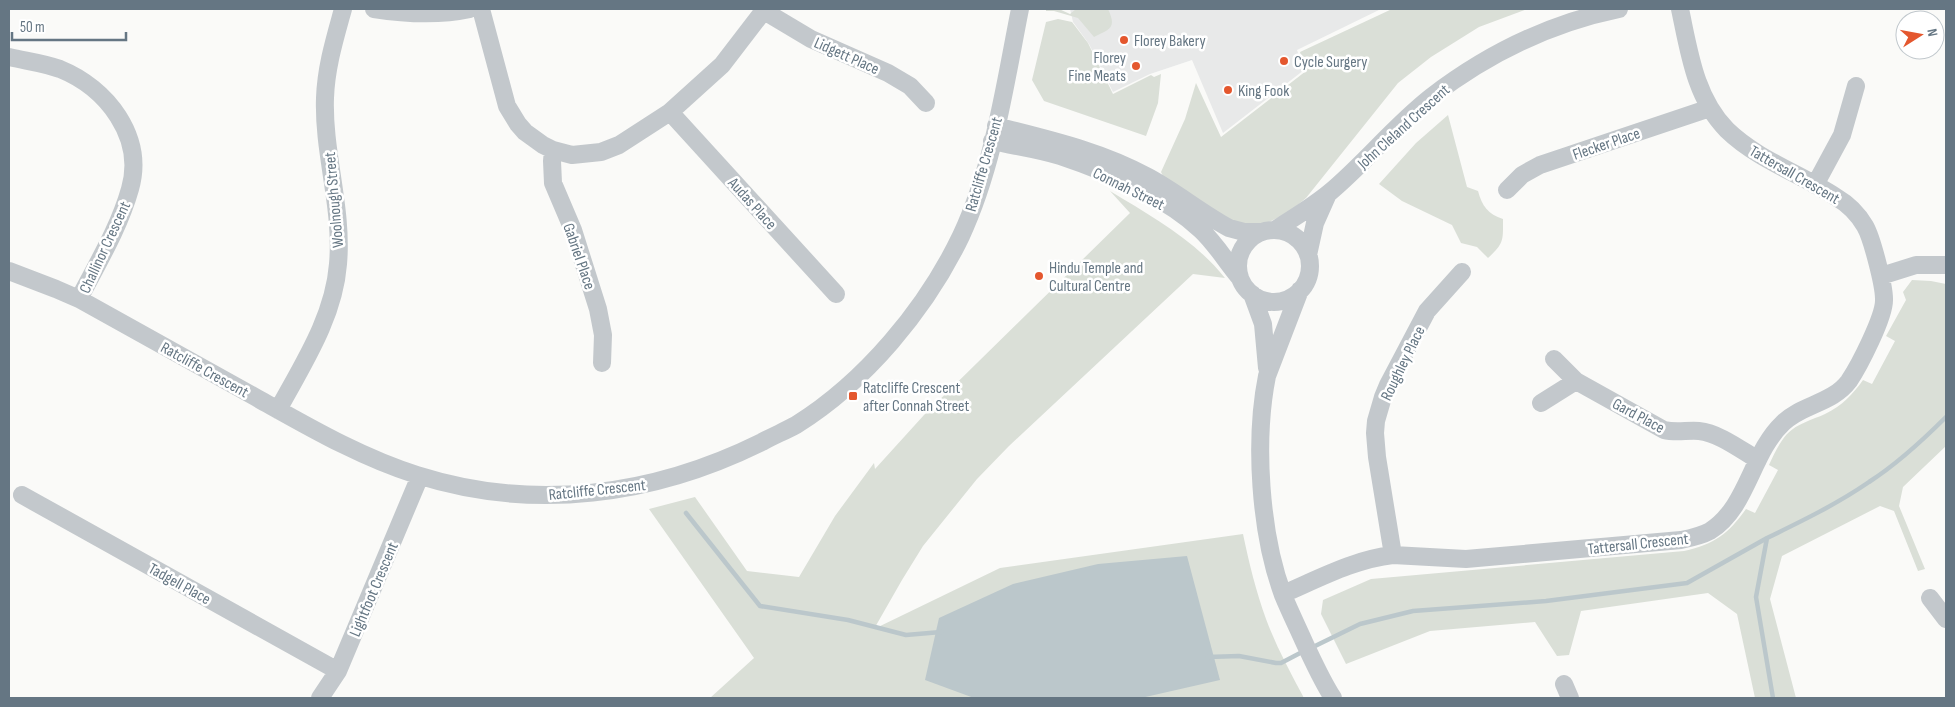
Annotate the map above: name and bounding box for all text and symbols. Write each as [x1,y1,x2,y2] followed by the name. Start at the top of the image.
[12,10,126,42] scale bar
[1895,10,1945,60] north arrow
[20,18,45,37] text: 50 m
[1923,27,1941,38] text: N
[1134,32,1206,51] place label: Florey Bakery
[811,34,882,79] street label: Lidgett Place
[1118,34,1130,46] marker: Florey Bakery
[1068,49,1126,86] place label: Florey Fine Meats
[1294,53,1367,72] place label: Cycle Surgery
[1278,55,1290,67] marker: Cycle Surgery
[1130,60,1142,72] marker: Florey Fine Meats
[1353,81,1454,174] street label: John Cleland Crescent
[1238,82,1289,101] place label: King Fook
[1222,84,1234,96] marker: King Fook
[962,115,1007,214] street label: Ratcliffe Crescent
[1570,124,1643,165] street label: Flecker Place
[1746,142,1843,209] street label: Tattersall Crescent
[321,151,348,249] street label: Woolnough Street
[1089,164,1167,215] street label: Connah Street
[723,173,780,234] street label: Audas Place
[76,198,135,297] street label: Challinor Crescent
[558,221,599,292] street label: Gabriel Place
[1049,259,1143,296] place label: Hindu Temple and Cultural Centre
[1033,270,1045,282] marker: Hindu Temple and Cultural Centre
[1377,323,1430,404] street label: Roughley Place
[157,338,252,402] street label: Ratcliffe Crescent
[863,379,969,416] place label: Ratcliffe Crescent after Connah Street
[847,390,859,402] marker: Ratcliffe Crescent after Connah Street
[1609,395,1668,438] street label: Gard Place
[548,476,647,505] street label: Ratcliffe Crescent
[1587,530,1690,559] street label: Tattersall Crescent
[346,539,403,640] street label: Lightfoot Crescent
[145,559,214,609] street label: Tadgell Place

